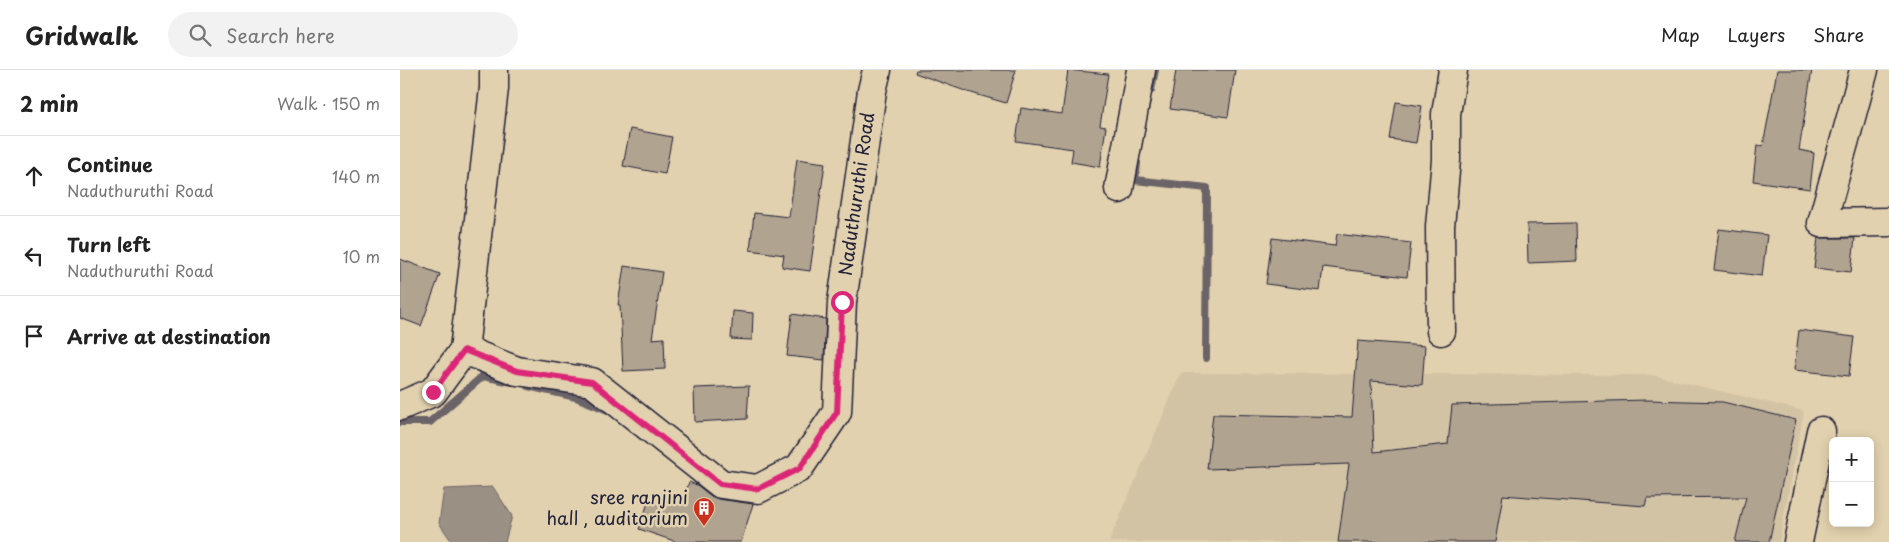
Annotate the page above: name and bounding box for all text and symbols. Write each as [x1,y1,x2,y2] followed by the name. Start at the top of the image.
[168,12,518,57] search box
[25,17,138,53] text: Gridwalk
[186,21,214,49] icon: search
[226,21,335,49] text: Search here
[1661,21,1700,48] text: Map
[1728,21,1785,48] text: Layers
[1813,21,1864,48] text: Share
[20,87,79,119] text: 2 min
[277,91,380,115] text: Walk · 150 m
[831,110,880,277] street label: Naduthuruthi Road
[67,150,153,178] text: Continue
[20,162,48,190] icon: ahead
[332,164,380,188] text: 140 m
[67,178,214,202] text: Naduthuruthi Road
[67,230,151,258] text: Turn left
[20,242,48,270] icon: left
[343,244,380,268] text: 10 m
[67,258,214,282] text: Naduthuruthi Road
[831,291,854,314] route start
[20,322,48,350] icon: arrive
[67,322,271,350] text: Arrive at destination
[422,381,445,404] route end
[1829,437,1874,527] map controls
[1829,437,1874,482] button: +
[1829,482,1874,527] button: −
[546,483,688,531] place label: sree ranjini hall , auditorium
[692,496,716,527] building icon: sree ranjini hall , auditorium

